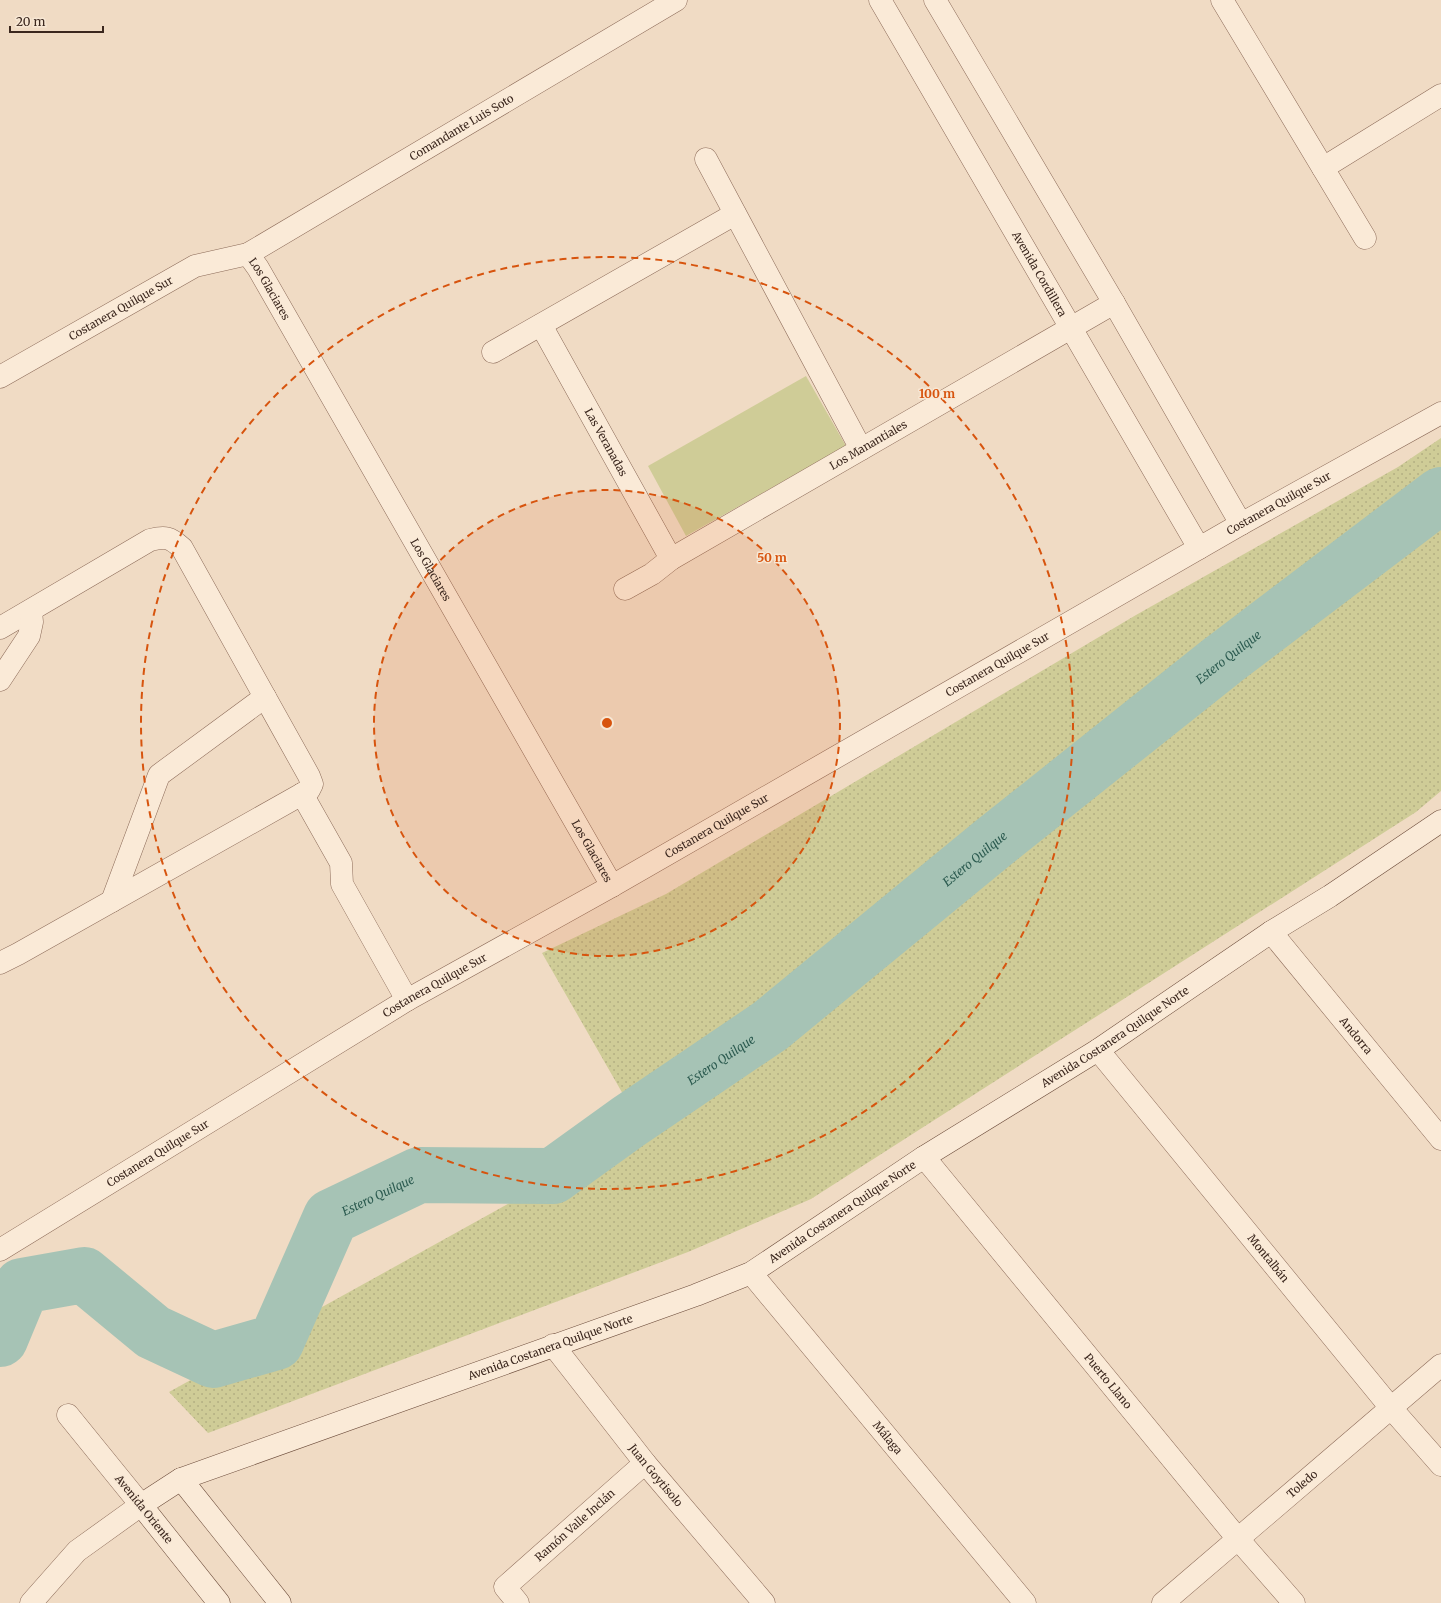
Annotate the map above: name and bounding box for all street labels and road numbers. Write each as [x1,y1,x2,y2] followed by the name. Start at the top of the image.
[407,91,517,164] street label: Comandante Luis Soto
[1009,228,1070,319] street label: Avenida Cordillera
[246,255,293,322] street label: Los Glaciares
[66,273,175,343] street label: Costanera Quilque Sur
[582,406,631,479] street label: Las Veranadas
[827,417,910,473] street label: Los Manantiales
[1224,468,1333,538] street label: Costanera Quilque Sur
[407,536,454,603] street label: Los Glaciares
[943,629,1052,699] street label: Costanera Quilque Sur
[662,790,771,861] street label: Costanera Quilque Sur
[569,817,615,885] street label: Los Glaciares
[380,950,489,1020] street label: Costanera Quilque Sur
[1038,983,1192,1091] street label: Avenida Costanera Quilque Norte
[1336,1013,1375,1057] street label: Andorra
[104,1116,211,1190] street label: Costanera Quilque Sur
[765,1157,919,1267] street label: Avenida Costanera Quilque Norte
[1245,1231,1293,1286] street label: Montalbán
[465,1311,635,1383] street label: Avenida Costanera Quilque Norte
[1081,1350,1135,1412] street label: Puerto Llano
[870,1418,906,1457] street label: Málaga
[625,1440,686,1510] street label: Juan Goytisolo
[1284,1467,1321,1501] street label: Toledo
[111,1471,176,1546] street label: Avenida Oriente
[532,1486,618,1564] street label: Ramón Valle Inclán

